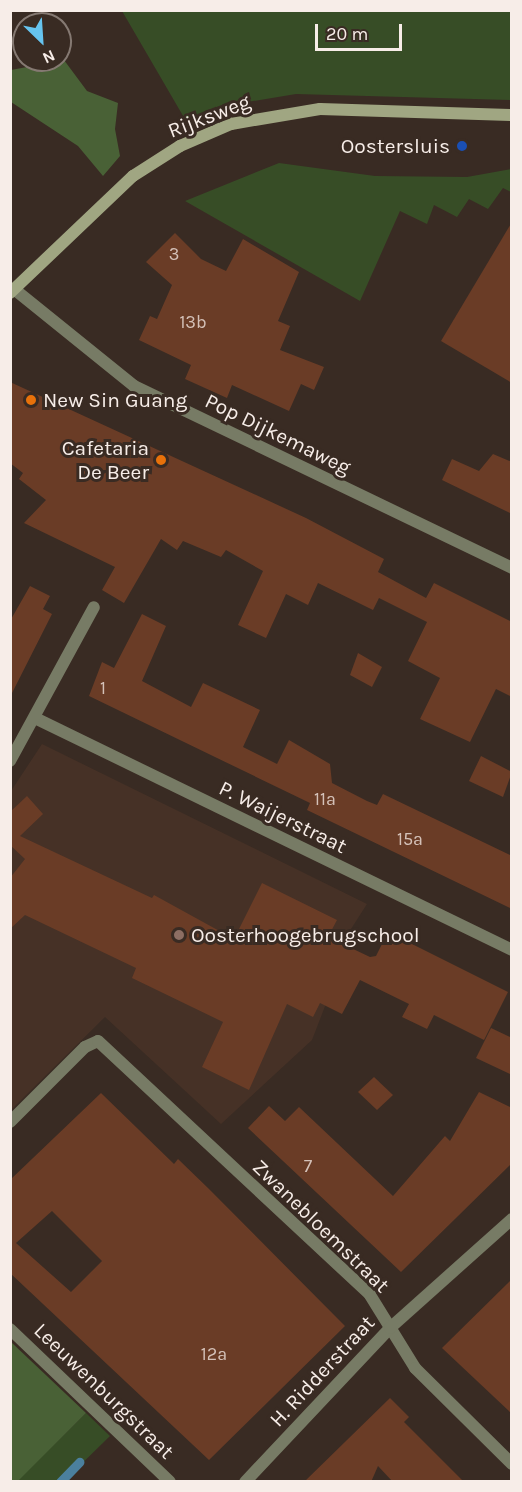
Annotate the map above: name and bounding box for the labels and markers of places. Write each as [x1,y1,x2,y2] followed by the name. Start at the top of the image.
[341,133,450,159] place label: Oostersluis
[455,139,469,153] marker: Oostersluis
[43,387,187,413] place label: New Sin Guang
[24,393,38,407] marker: New Sin Guang
[62,435,149,485] place label: Cafetaria De Beer
[154,453,168,467] marker: Cafetaria De Beer
[191,922,420,948] place label: Oosterhoogebrugschool
[172,928,186,942] marker: Oosterhoogebrugschool

